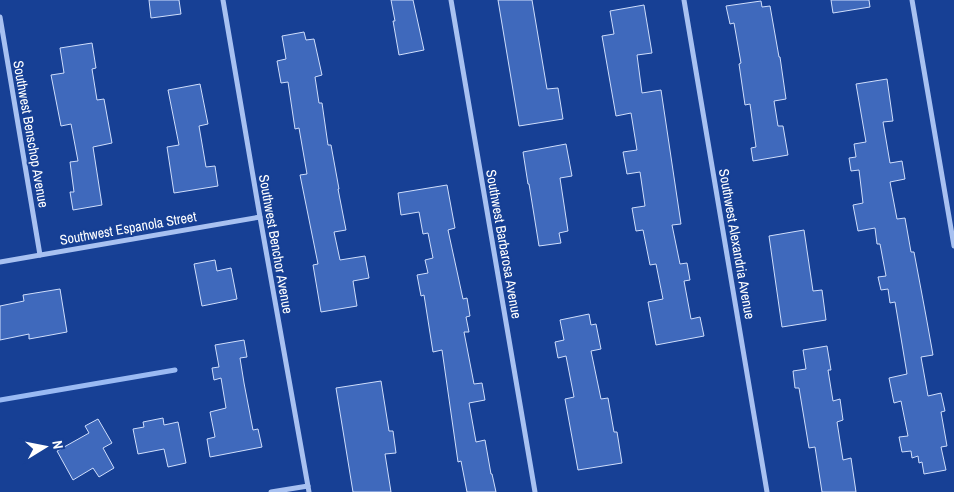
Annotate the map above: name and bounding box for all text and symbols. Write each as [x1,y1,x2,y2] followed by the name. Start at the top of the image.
[9,59,53,209] street label: Southwest Benschop Avenue
[715,167,759,321] street label: Southwest Alexandria Avenue
[482,168,526,320] street label: Southwest Barbarosa Avenue
[255,173,297,315] street label: Southwest Benchor Avenue
[58,207,198,249] street label: Southwest Espanola Street
[20,422,70,472] north arrow
[48,439,67,450] text: N

